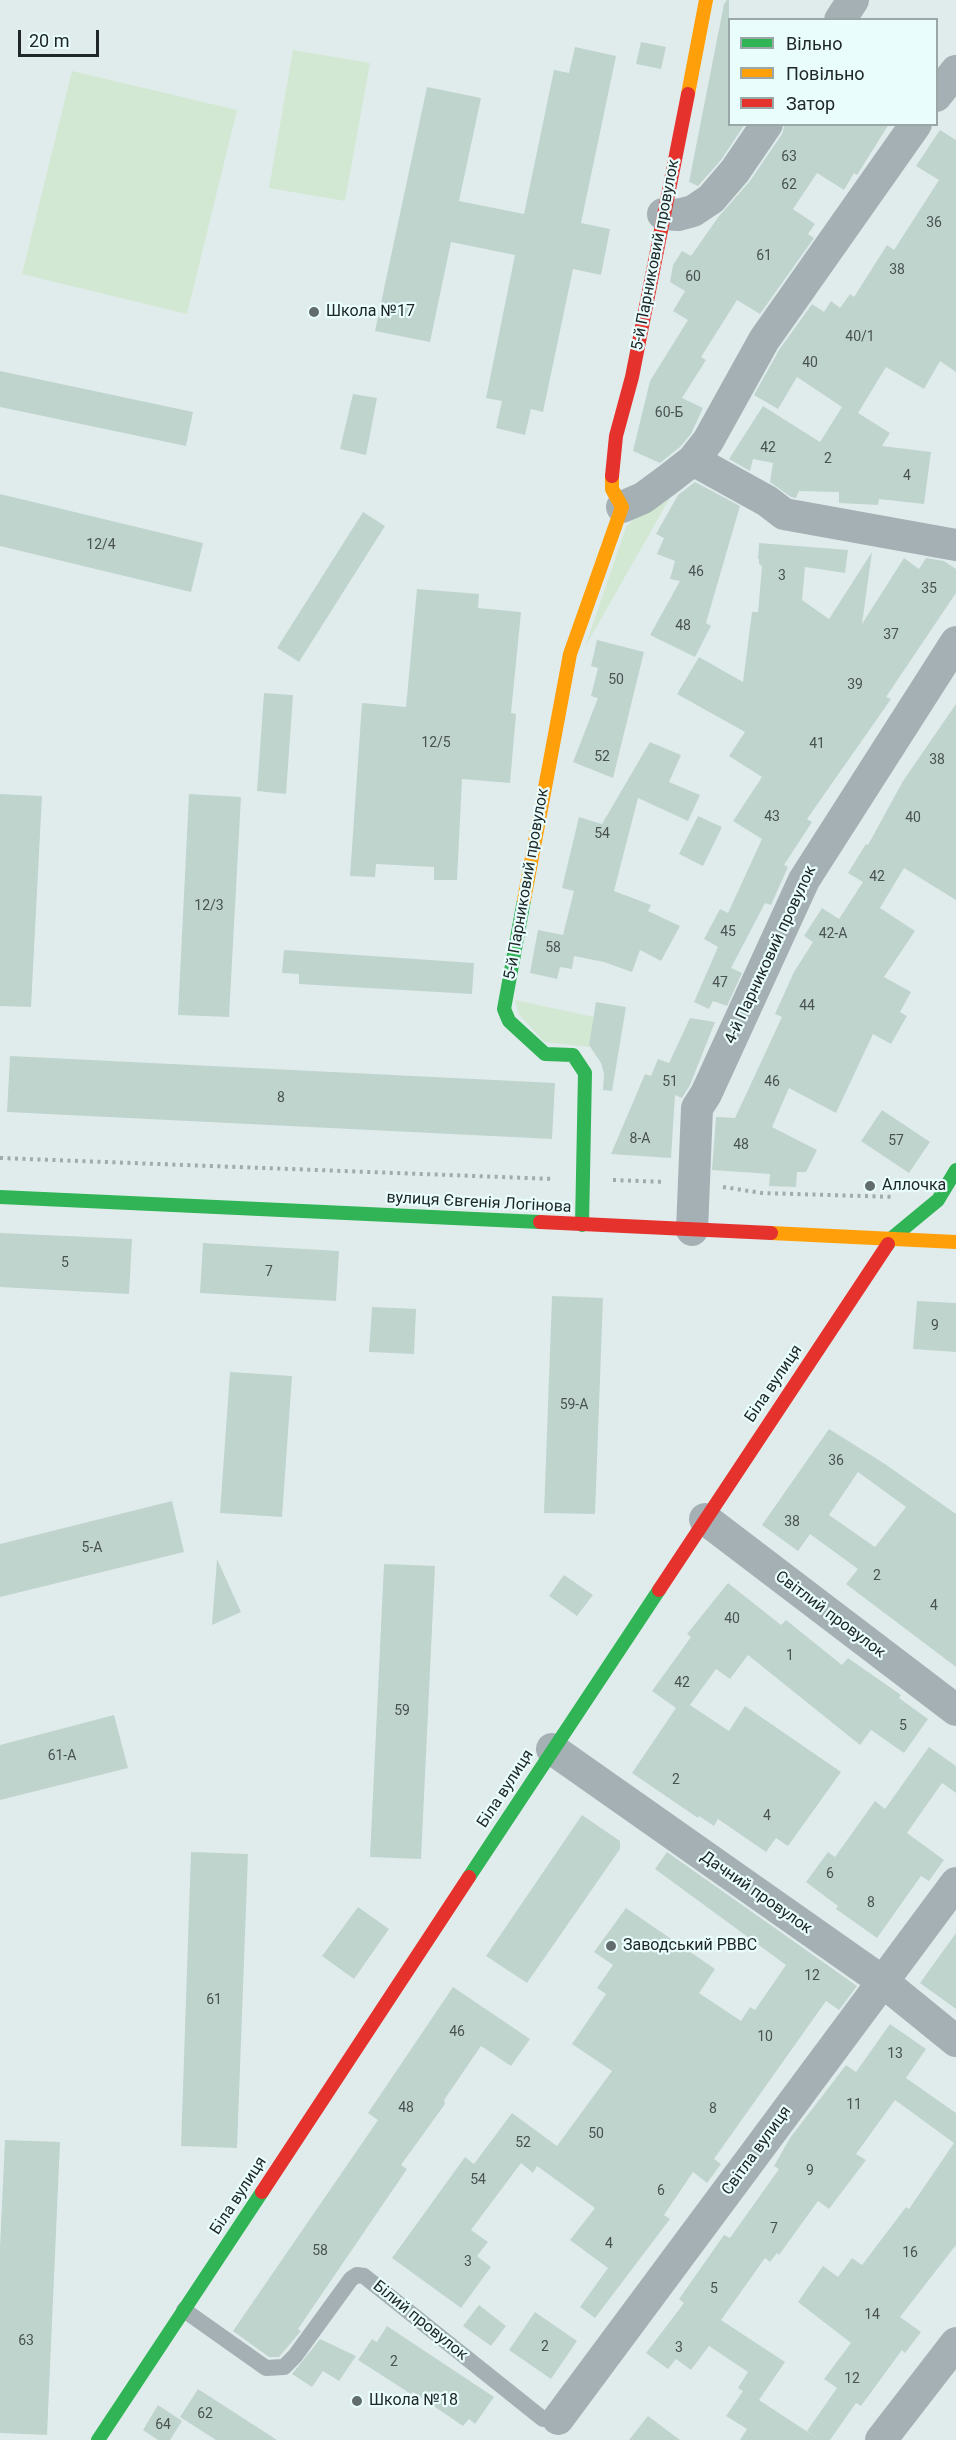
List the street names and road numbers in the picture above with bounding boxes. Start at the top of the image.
street label: 5-й Парниковий провулок [628,158,684,352]
street label: 5-й Парниковий провулок [501,787,553,981]
street label: 4-й Парниковий провулок [721,863,821,1047]
street label: вулиця Євгенія Логінова [386,1189,572,1217]
street label: Біла вулиця [741,1342,807,1426]
street label: Світлий провулок [771,1567,889,1663]
street label: Біла вулиця [474,1746,538,1832]
street label: Дачний провулок [697,1847,815,1939]
street label: Світла вулиця [718,2103,796,2199]
street label: Біла вулиця [207,2153,271,2239]
street label: Білий провулок [369,2277,471,2365]

